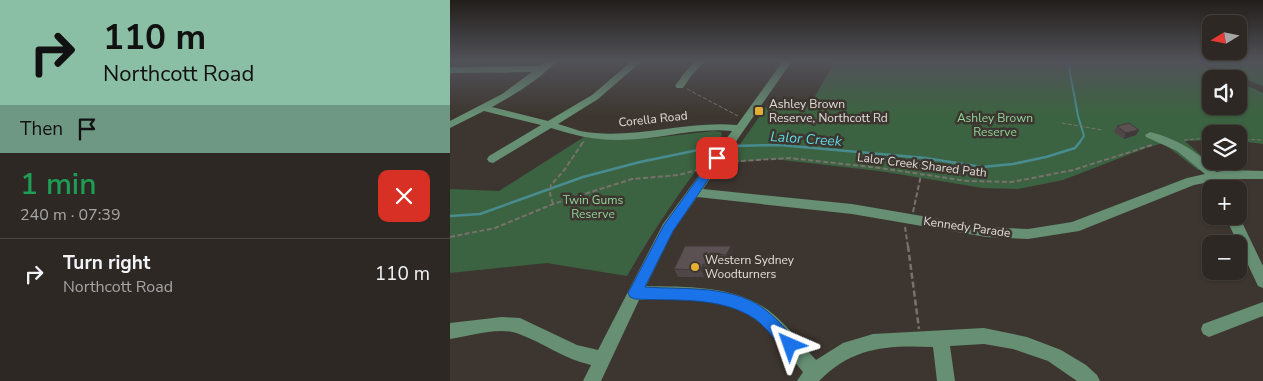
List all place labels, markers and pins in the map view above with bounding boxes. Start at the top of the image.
place label: Ashley Brown Reserve, Northcott Rd [769,96,888,126]
marker: Ashley Brown Reserve, Northcott Rd [753,105,765,117]
pin [696,137,738,179]
place label: Western Sydney Woodturners [705,252,795,282]
marker: Western Sydney Woodturners [689,261,701,273]

